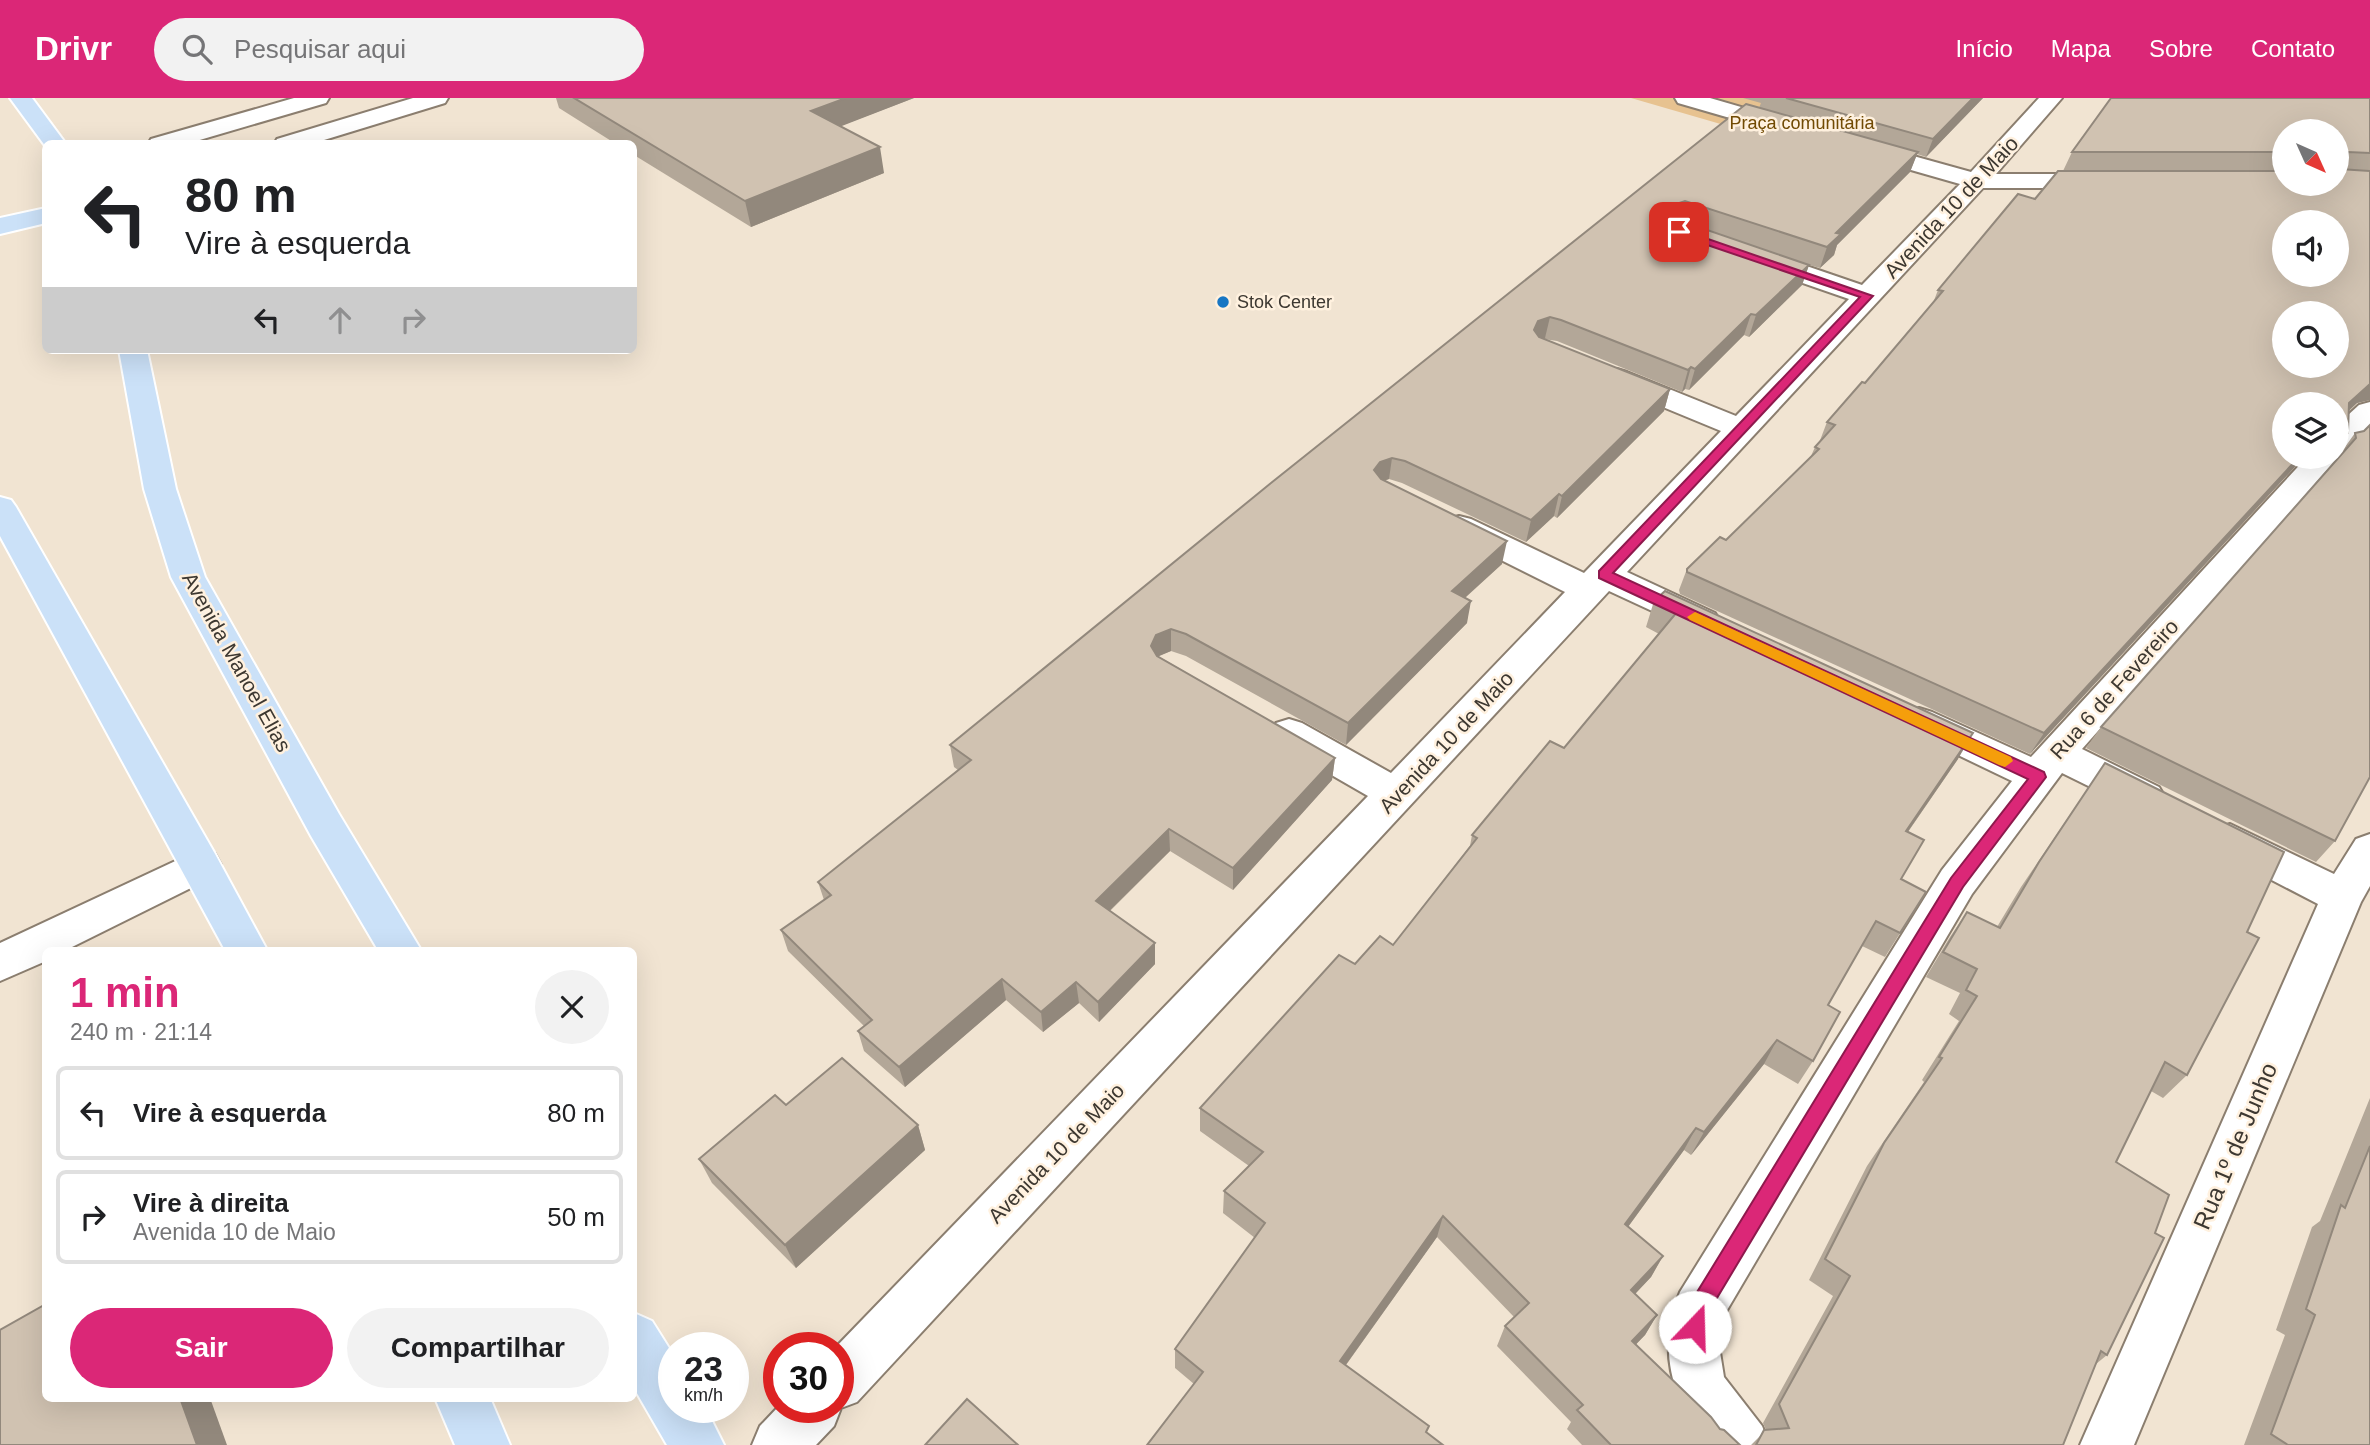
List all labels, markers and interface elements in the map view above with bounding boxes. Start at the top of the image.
search box [154,18,644,81]
text: Drivr [35,30,112,67]
icon: search [178,30,216,68]
text: Pesquisar aqui [234,34,406,64]
text: Início [1955,35,2013,62]
text: Mapa [2051,35,2111,62]
text: Sobre [2149,35,2213,62]
text: Contato [2251,35,2335,62]
park label: Praça comunitária [1729,113,1876,133]
north arrow [2272,119,2348,196]
map controls [2272,119,2349,469]
street label: Avenida 10 de Maio [1879,131,2023,283]
icon: left [70,168,161,259]
text: 80 m [185,168,297,222]
pin [1649,202,1709,262]
button: sound [2272,210,2349,287]
icon: arrive [1660,213,1698,251]
text: Vire à esquerda [185,225,410,261]
place label: Stok Center [1237,292,1332,312]
marker: Stok Center [1215,294,1231,310]
icon: left [248,301,286,339]
icon: ahead [321,301,359,339]
icon: right [394,301,432,339]
button: search [2272,301,2349,378]
button: layers [2272,392,2349,469]
street label: Avenida Manoel Elias [178,568,296,756]
street label: Rua 6 de Fevereiro [2045,615,2183,763]
street label: Avenida 10 de Maio [1374,666,1518,818]
text: 1 min [70,969,180,1016]
button: close [535,970,609,1044]
text: 240 m · 21:14 [70,1019,212,1045]
street label: Rua 1º de Junho [2188,1059,2282,1233]
street label: Avenida 10 de Maio [983,1078,1129,1228]
icon: left [74,1094,112,1132]
text: Vire à esquerda [133,1098,326,1128]
text: 80 m [547,1098,605,1128]
text: Vire à direita [133,1188,289,1218]
icon: right [74,1198,112,1236]
text: 50 m [547,1202,605,1232]
text: Avenida 10 de Maio [133,1219,336,1245]
position arrow [1658,1290,1732,1364]
button: Sair [70,1308,333,1388]
button: Compartilhar [347,1308,609,1388]
speed limit sign: 30 [763,1332,854,1423]
text: 23 [684,1349,723,1388]
text: km/h [684,1385,723,1405]

